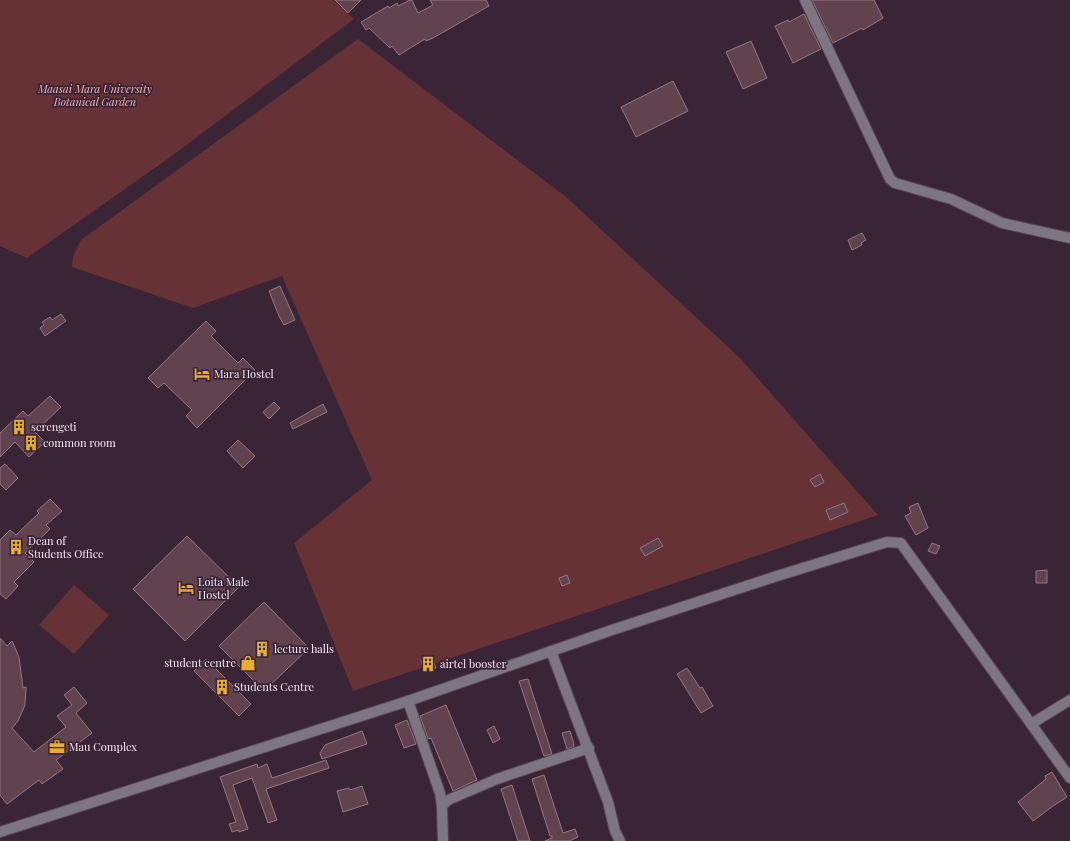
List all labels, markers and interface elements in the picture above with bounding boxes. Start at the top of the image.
park label: Maasai Mara University Botanical Garden [37,81,153,109]
hotel icon: Mara Hostel [193,365,211,383]
place label: Mara Hostel [214,366,274,381]
building icon: serengeti [10,418,28,436]
place label: serengeti [31,419,77,434]
building icon: common room [22,434,40,452]
place label: common room [43,435,116,450]
place label: Dean of Students Office [28,533,104,561]
building icon: Dean of Students Office [7,538,25,556]
place label: Loita Male Hostel [198,574,250,602]
hotel icon: Loita Male Hostel [177,579,195,597]
building icon: lecture halls [253,640,271,658]
place label: lecture halls [274,641,334,656]
shop icon: student centre [239,654,257,672]
place label: student centre [164,655,236,670]
building icon: airtel booster [419,655,437,673]
place label: airtel booster [440,656,507,671]
building icon: Students Centre [213,678,231,696]
place label: Students Centre [234,679,315,694]
office icon: Mau Complex [48,738,66,756]
place label: Mau Complex [69,739,137,754]

